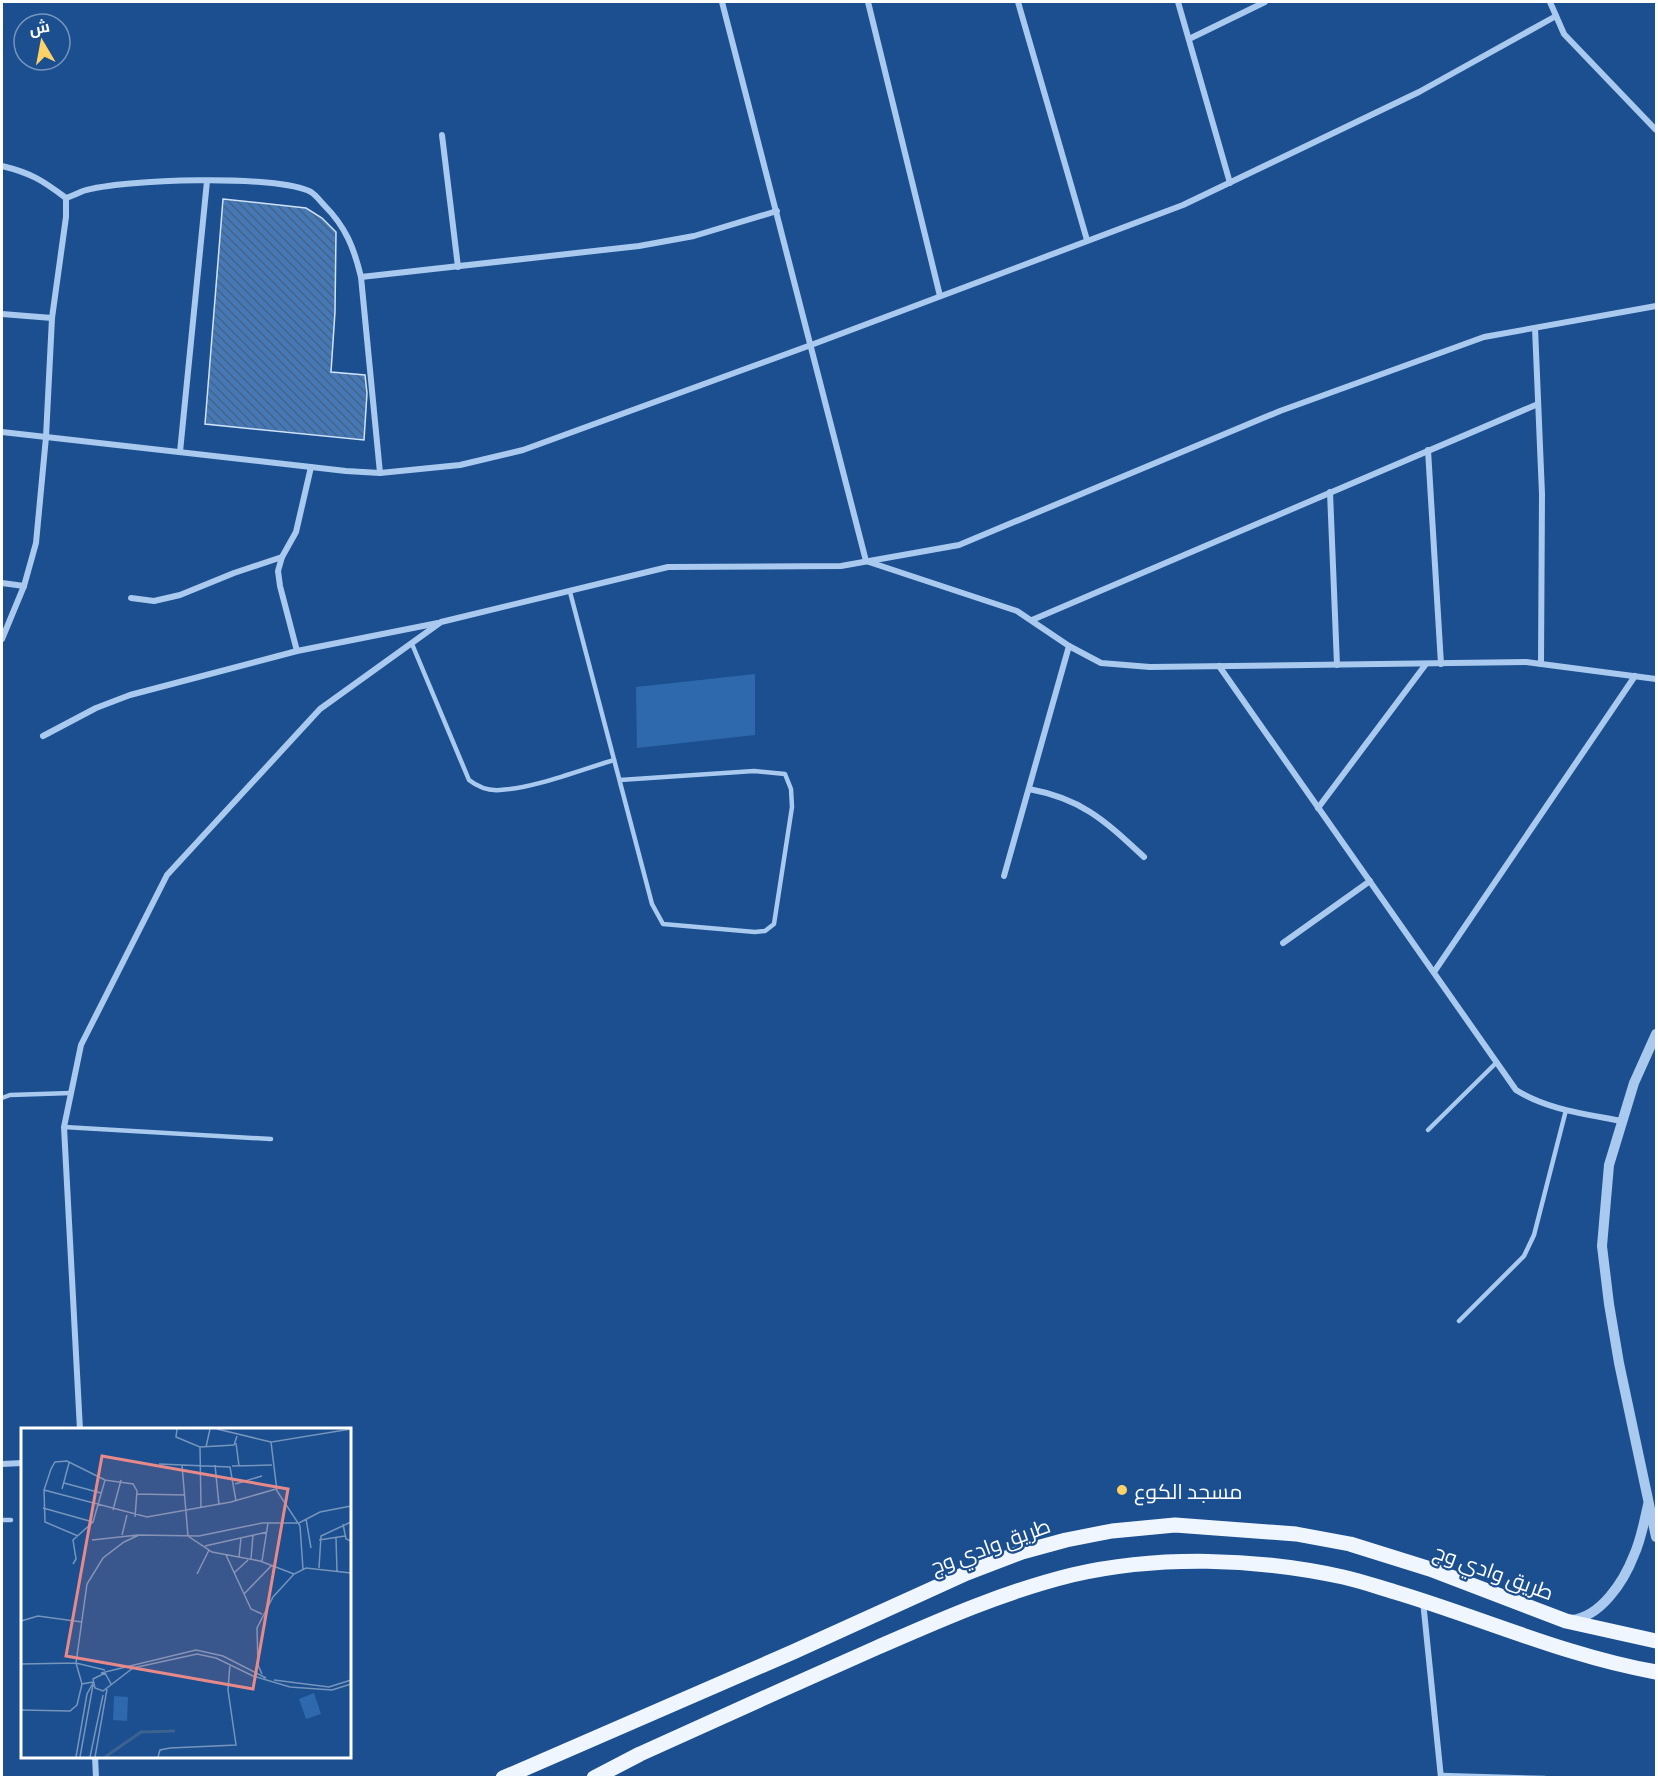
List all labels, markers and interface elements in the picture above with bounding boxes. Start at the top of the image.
north arrow [12,12,72,72]
text: ش [28,16,51,39]
inset map [21,1428,351,1758]
place label: مسجد الكوع [1134,1478,1242,1506]
marker: مسجد الكوع [1115,1483,1129,1497]
street label: طريق وادي وج [927,1512,1055,1583]
street label: طريق وادي وج [1429,1538,1557,1609]

